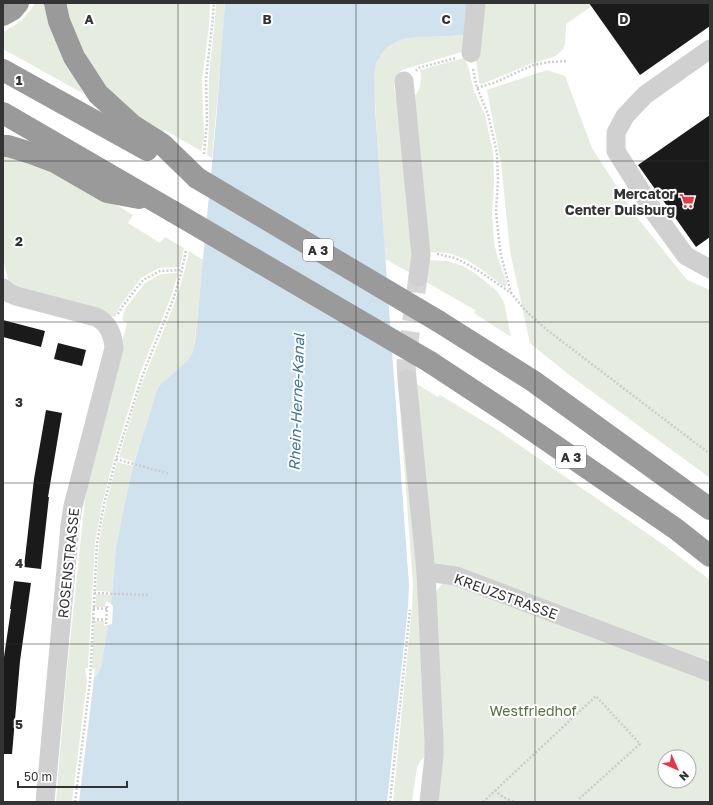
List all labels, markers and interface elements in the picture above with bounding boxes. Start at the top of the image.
text: A [84,11,94,27]
text: B [262,11,272,27]
text: C [441,11,451,27]
text: D [619,11,629,27]
text: 1 [16,72,23,88]
place label: Mercator Center Duisburg [565,185,676,218]
supermarket icon: Mercator Center Duisburg [678,192,696,210]
text: 2 [15,233,23,249]
road number: A 3 [303,239,333,261]
water label: Rhein-Herne-Kanal [285,332,307,471]
text: 3 [15,394,23,410]
road number: A 3 [556,446,586,468]
street label: ROSENSTRASSE [54,507,82,619]
text: 4 [15,555,23,571]
street label: KREUZSTRASSE [452,569,560,623]
park label: Westfriedhof [489,702,577,719]
text: 5 [15,716,23,732]
north arrow [657,749,697,789]
scale bar [18,763,127,789]
text: 50 m [24,769,52,784]
text: N [677,769,692,784]

